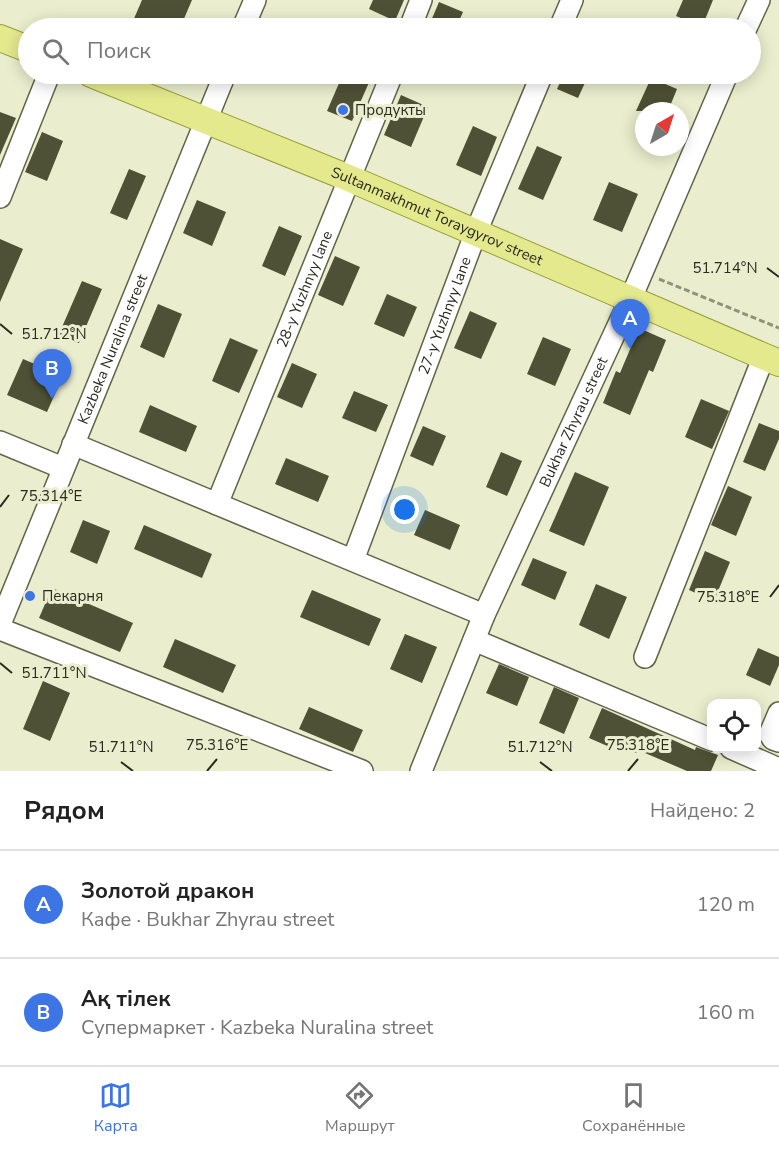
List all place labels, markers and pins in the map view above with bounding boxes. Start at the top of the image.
place label: Продукты [355,100,426,120]
marker: Продукты [336,103,350,117]
pin: A [610,300,650,349]
pin: B [32,350,72,399]
place label: Пекарня [42,586,103,606]
marker: Пекарня [23,589,37,603]

